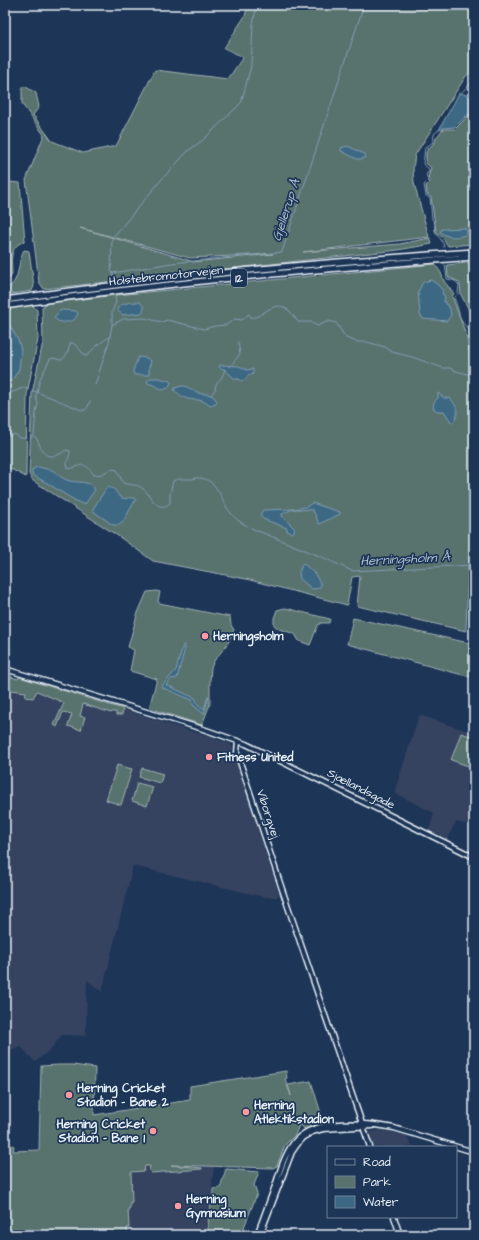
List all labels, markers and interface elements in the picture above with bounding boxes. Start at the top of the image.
water label: Gjellerup Å [268,175,305,243]
street label: Holstebromotorvejen [108,262,224,290]
road number: 12 [231,269,247,287]
water label: Herningsholm Å [360,548,452,571]
place label: Herningsholm [213,628,284,647]
marker: Herningsholm [200,631,210,641]
place label: Fitness United [217,749,294,766]
marker: Fitness United [204,752,214,762]
street label: Sjællandsgade [324,765,398,814]
street label: Viborgvej [251,787,284,842]
place label: Herning Cricket Stadion - Bane 2 [76,1080,169,1111]
marker: Herning Cricket Stadion - Bane 2 [64,1090,74,1100]
place label: Herning Atlektikstadion [254,1097,334,1128]
marker: Herning Atlektikstadion [241,1107,251,1117]
place label: Herning Cricket Stadion - Bane 1 [57,1116,145,1147]
marker: Herning Cricket Stadion - Bane 1 [148,1126,158,1136]
legend [327,1146,457,1218]
text: Road [363,1154,391,1171]
text: Park [363,1174,391,1191]
place label: Herning Gymnasium [186,1191,246,1223]
text: Water [363,1194,399,1211]
marker: Herning Gymnasium [173,1201,183,1211]

